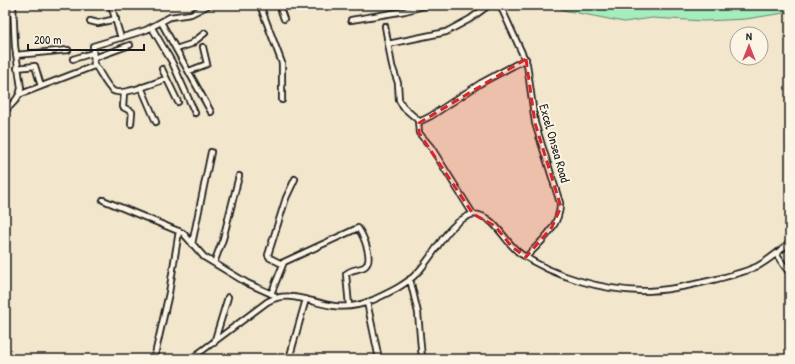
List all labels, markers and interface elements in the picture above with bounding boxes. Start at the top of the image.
scale bar [28,26,144,52]
north arrow [729,26,769,66]
text: N [746,29,752,43]
text: 200 m [34,31,61,48]
street label: Excel Onsea Road [535,102,575,184]

